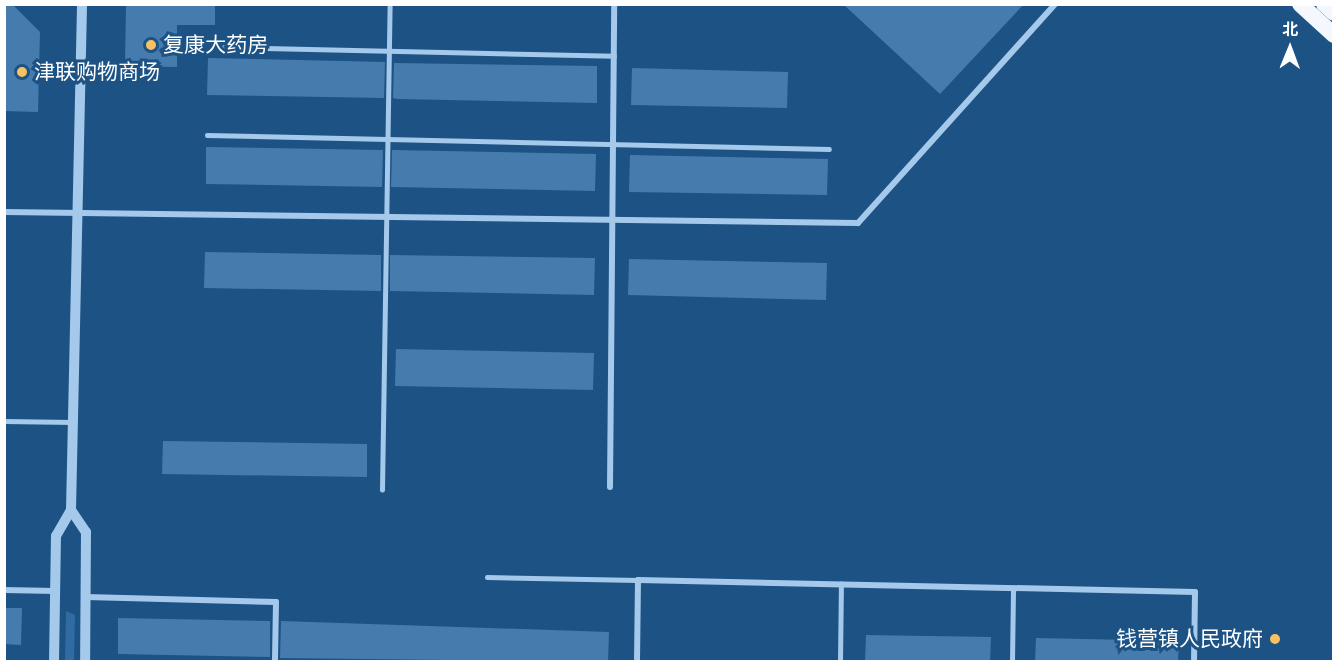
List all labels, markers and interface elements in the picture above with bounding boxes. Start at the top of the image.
north arrow [1260,18,1320,78]
text: 北 [1282,21,1298,38]
place label: 复康大药房 [163,32,268,58]
marker: 复康大药房 [144,38,158,52]
place label: 津联购物商场 [34,59,160,85]
marker: 津联购物商场 [15,65,29,79]
place label: 钱营镇人民政府 [1116,626,1263,652]
marker: 钱营镇人民政府 [1268,632,1282,646]

